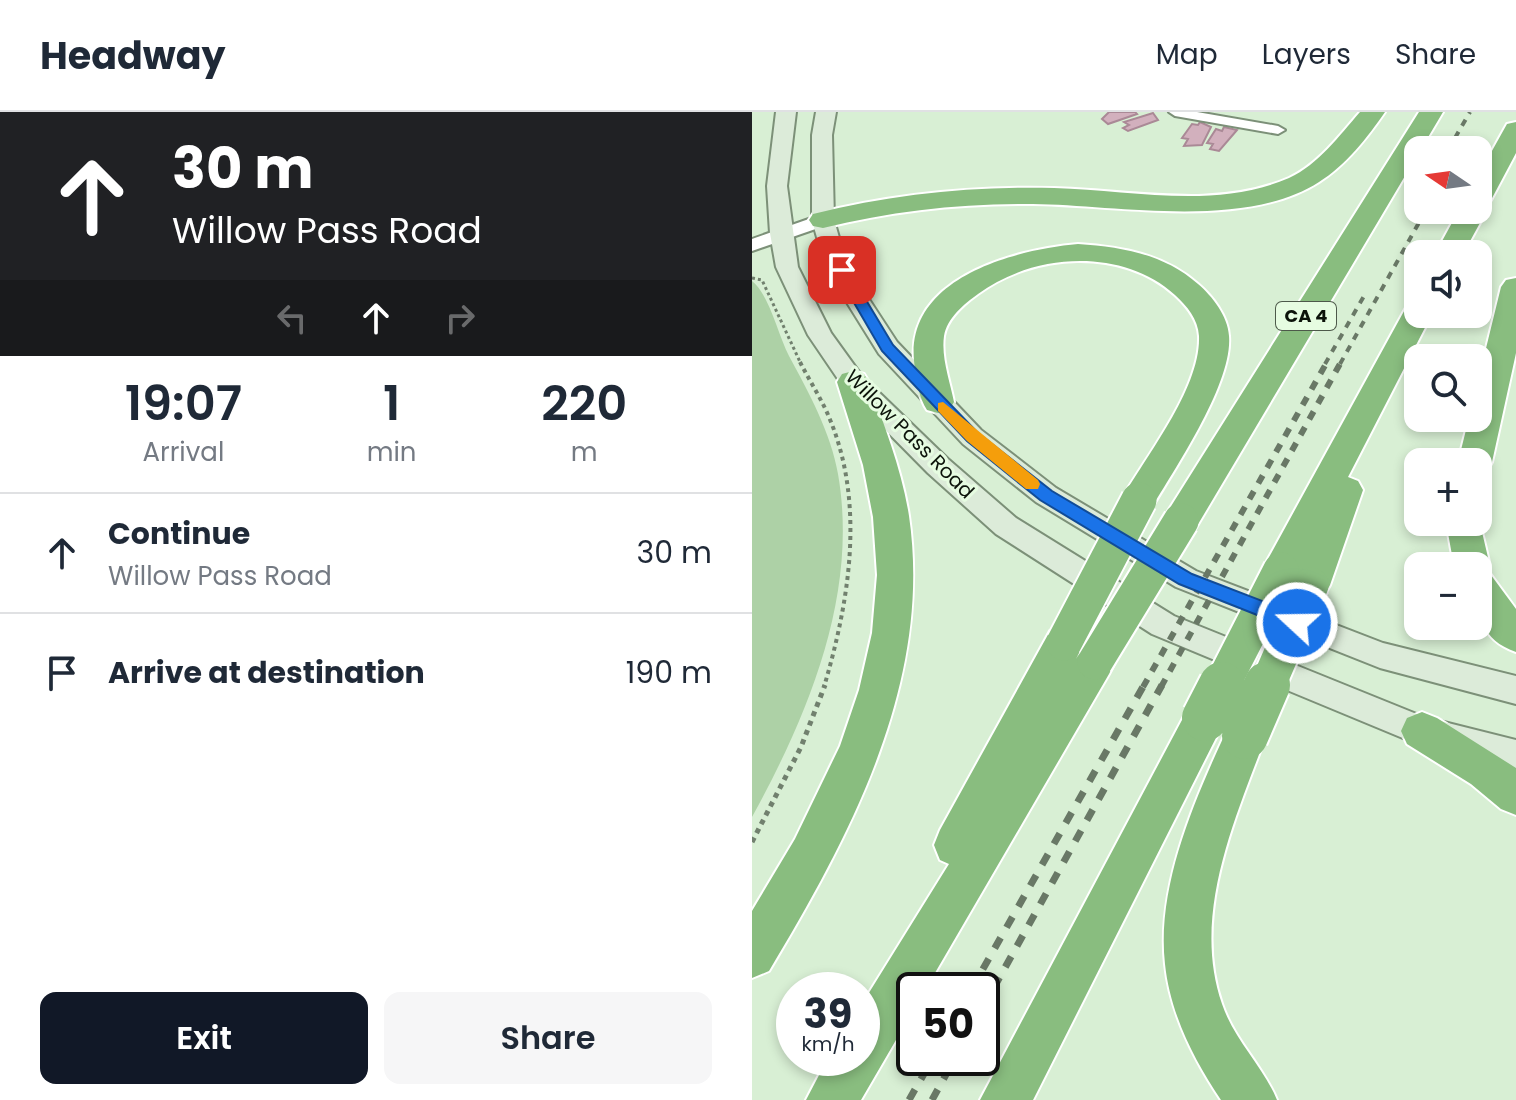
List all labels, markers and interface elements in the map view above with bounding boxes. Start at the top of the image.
text: Headway [40,29,226,82]
text: Map [1156,35,1218,74]
text: Layers [1262,35,1351,74]
text: Share [1395,35,1476,74]
text: 30 m [172,129,314,208]
north arrow [1404,136,1492,224]
map controls [1404,136,1492,640]
icon: ahead [40,144,144,248]
text: Willow Pass Road [172,205,482,256]
pin [808,236,876,304]
button: sound [1404,240,1492,328]
icon: arrive [820,248,864,292]
icon: left [270,296,314,340]
icon: ahead [354,296,398,340]
icon: right [438,296,482,340]
road number: CA 4 [1276,302,1336,330]
button: search [1404,344,1492,432]
street label: Willow Pass Road [839,363,981,505]
text: 19:07 [125,370,242,437]
text: 1 [383,370,400,437]
text: 220 [541,370,627,437]
text: Arrival [142,434,224,470]
text: min [367,434,417,470]
text: m [571,434,598,470]
button: + [1404,448,1492,536]
text: Continue [108,512,250,555]
icon: ahead [40,531,84,575]
text: 30 m [637,531,712,574]
button: − [1404,552,1492,640]
text: Willow Pass Road [108,558,332,594]
position arrow [1255,581,1339,665]
icon: arrive [40,651,84,695]
text: Arrive at destination [108,651,425,694]
text: 190 m [626,651,712,694]
speed limit sign: 50 [896,972,1000,1076]
text: 39 [804,986,852,1042]
button: Exit [40,992,368,1084]
button: Share [384,992,712,1084]
text: km/h [801,1030,855,1058]

